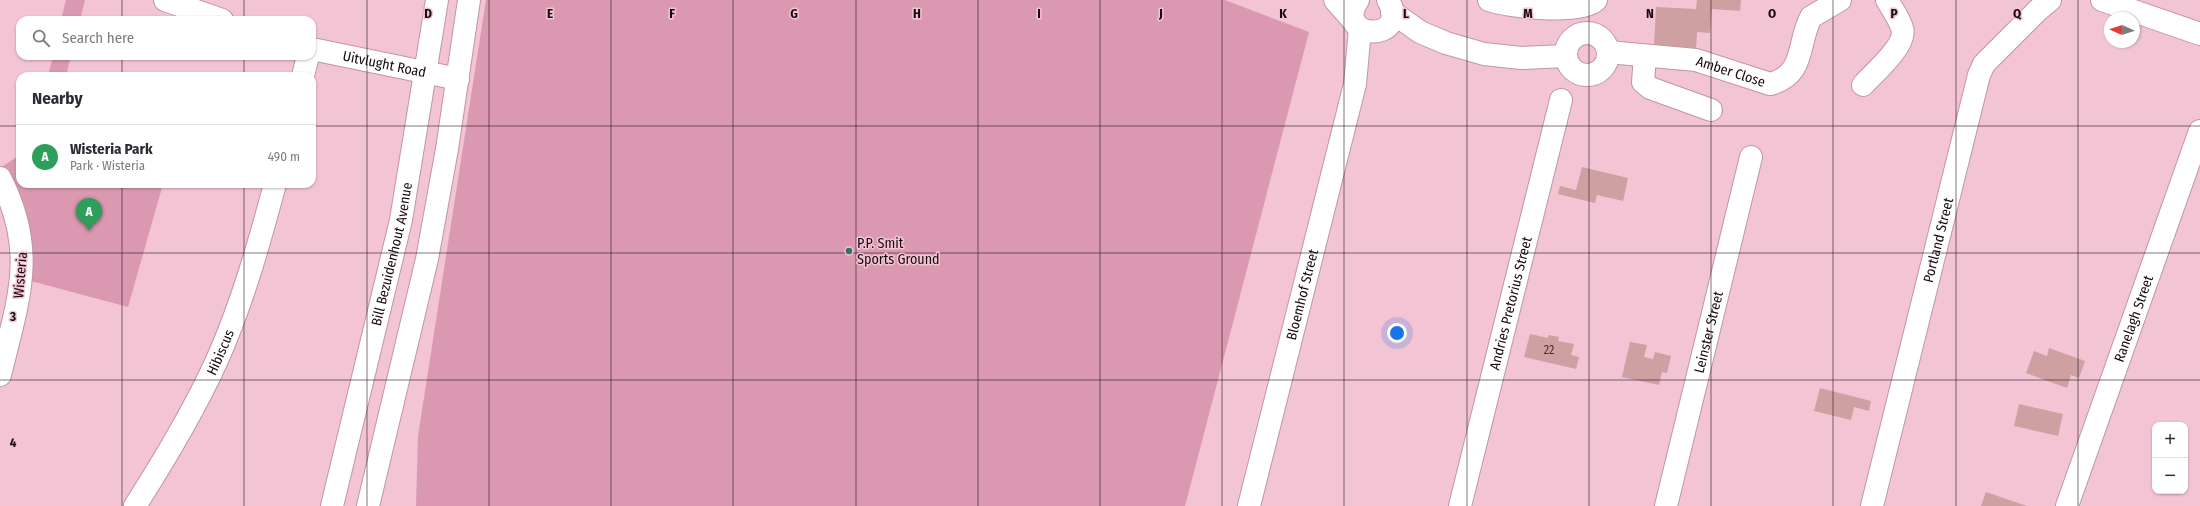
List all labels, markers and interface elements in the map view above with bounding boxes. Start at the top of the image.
text: D [424,6,432,21]
text: E [547,6,553,21]
text: F [669,6,675,21]
text: G [790,6,798,21]
text: H [913,6,921,21]
text: I [1037,6,1041,21]
text: J [1158,6,1163,21]
text: K [1279,6,1287,21]
text: L [1403,6,1409,21]
text: M [1523,6,1533,21]
text: N [1646,6,1654,21]
text: O [1768,6,1776,21]
text: P [1890,6,1898,21]
text: Q [2013,6,2022,21]
north arrow [2104,12,2140,48]
search box [16,16,316,60]
icon: search [30,27,52,49]
text: Search here [62,29,134,47]
street label: Uitvlught Road [341,48,427,81]
street label: Amber Close [1694,53,1767,91]
text: Nearby [32,88,83,109]
text: Wisteria Park [70,140,153,158]
text: A [41,149,49,164]
text: 490 m [268,149,300,164]
text: Park · Wisteria [70,158,145,173]
street label: Bill Bezuidenhout Avenue [368,181,416,328]
street label: Portland Street [1920,196,1957,284]
pin: A [76,198,102,231]
place label: P.P. Smit Sports Ground [857,235,940,268]
street label: Andries Pretorius Street [1486,235,1536,372]
marker: P.P. Smit Sports Ground [844,246,854,256]
street label: Bloemhof Street [1283,247,1322,342]
street label: Wisteria [10,251,31,299]
street label: Ranelagh Street [2111,273,2157,364]
street label: Leinster Street [1691,289,1727,375]
text: 3 [9,309,16,324]
your location [1387,323,1407,343]
street label: Hibiscus [203,327,238,378]
house number: 22 [1544,343,1554,357]
map controls [2152,422,2188,494]
button: + [2152,422,2188,458]
text: 4 [10,435,17,450]
button: − [2152,458,2188,494]

